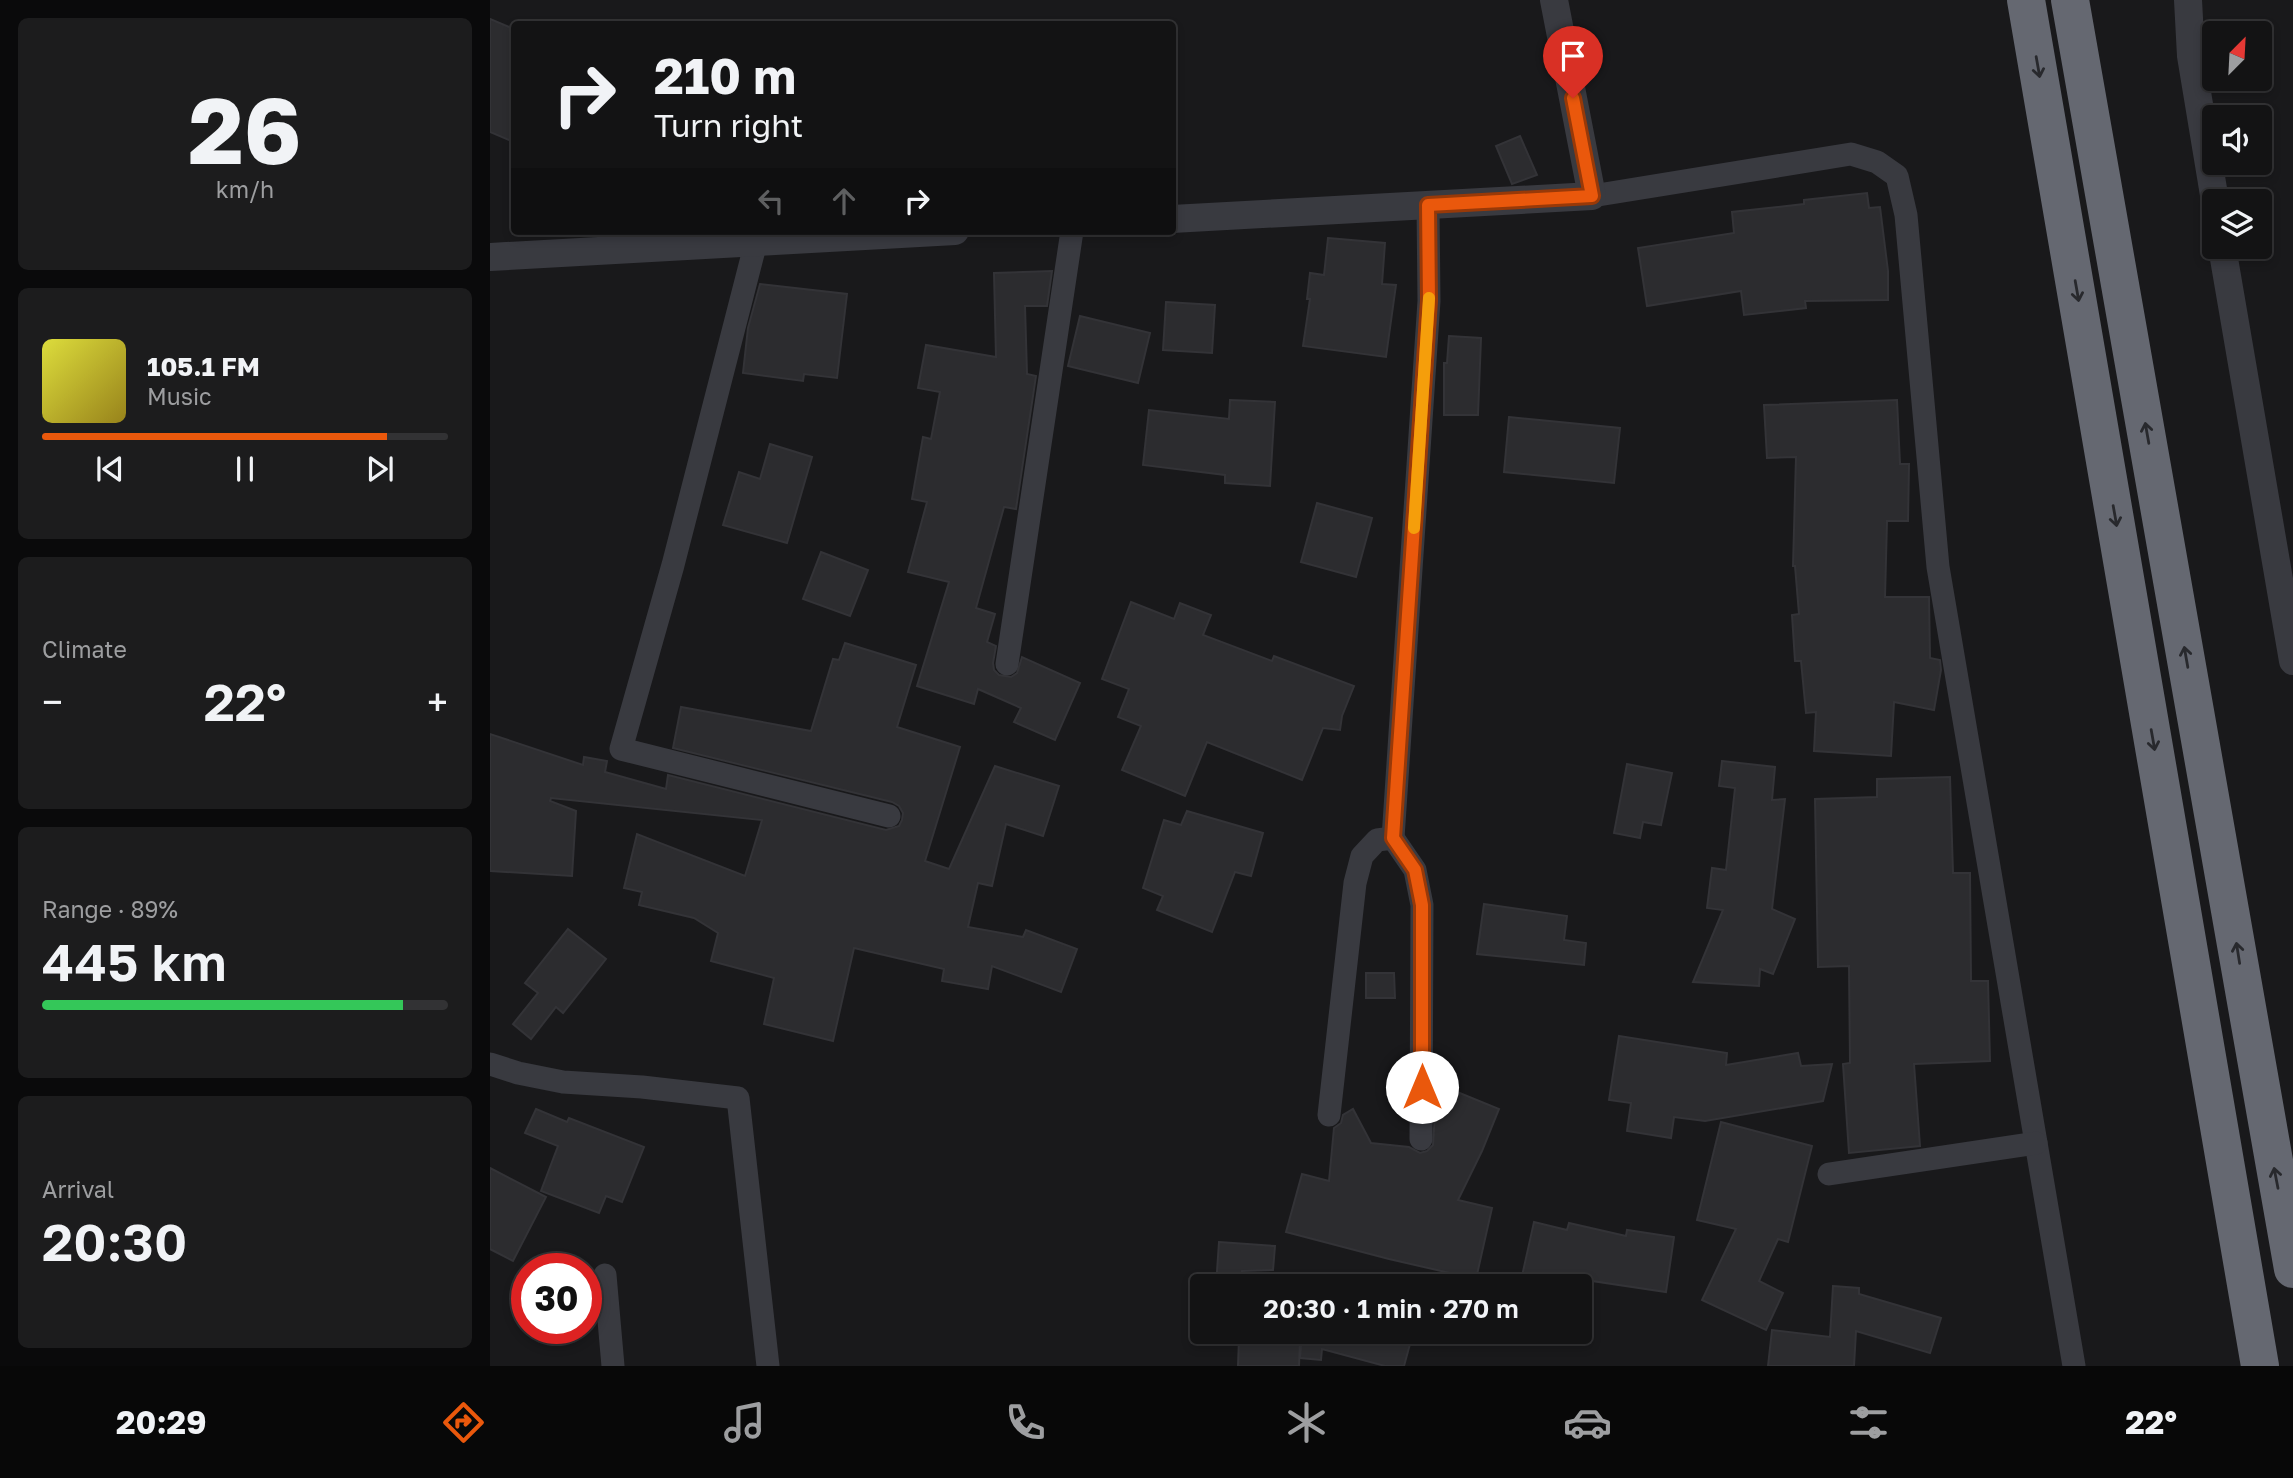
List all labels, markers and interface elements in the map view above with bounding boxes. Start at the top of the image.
north arrow [2202,21,2272,91]
map controls [2202,21,2272,259]
pin [1543,26,1603,98]
icon: arrive [1554,37,1592,75]
text: 210 m [654,46,796,105]
icon: right [539,49,630,140]
one-way arrow [2032,55,2045,78]
text: 26 [188,75,302,184]
button: sound [2202,105,2272,175]
text: Turn right [654,106,803,144]
text: km/h [216,175,274,203]
icon: left [752,182,790,220]
icon: ahead [825,182,863,220]
icon: right [898,182,936,220]
button: layers [2202,189,2272,259]
one-way arrow [2070,280,2084,302]
text: 105.1 FM [147,351,260,382]
text: Music [147,382,212,410]
one-way arrow [2140,422,2153,445]
icon: previous [91,450,129,488]
icon: pause [226,450,264,488]
icon: next [361,450,399,488]
one-way arrow [2109,504,2122,527]
text: Climate [42,635,127,663]
one-way arrow [2179,646,2193,669]
text: 22° [204,670,286,732]
text: − [42,679,63,724]
text: + [427,679,448,724]
one-way arrow [2147,728,2160,751]
text: Range · 89% [42,895,178,923]
text: 445 km [42,930,227,992]
one-way arrow [2231,942,2244,965]
position arrow [1385,1050,1459,1124]
one-way arrow [2268,1167,2282,1190]
text: Arrival [42,1175,114,1203]
text: 20:30 [42,1210,187,1272]
speed limit sign: 30 [511,1253,602,1344]
text: 20:30 · 1 min · 270 m [1263,1293,1519,1324]
icon: directions [439,1398,488,1447]
icon: music [720,1398,769,1447]
icon: phone [1001,1398,1050,1447]
icon: climate [1282,1398,1331,1447]
icon: car [1563,1398,1612,1447]
icon: filters [1844,1398,1893,1447]
text: 20:29 [116,1403,206,1441]
text: 22° [2125,1403,2177,1441]

